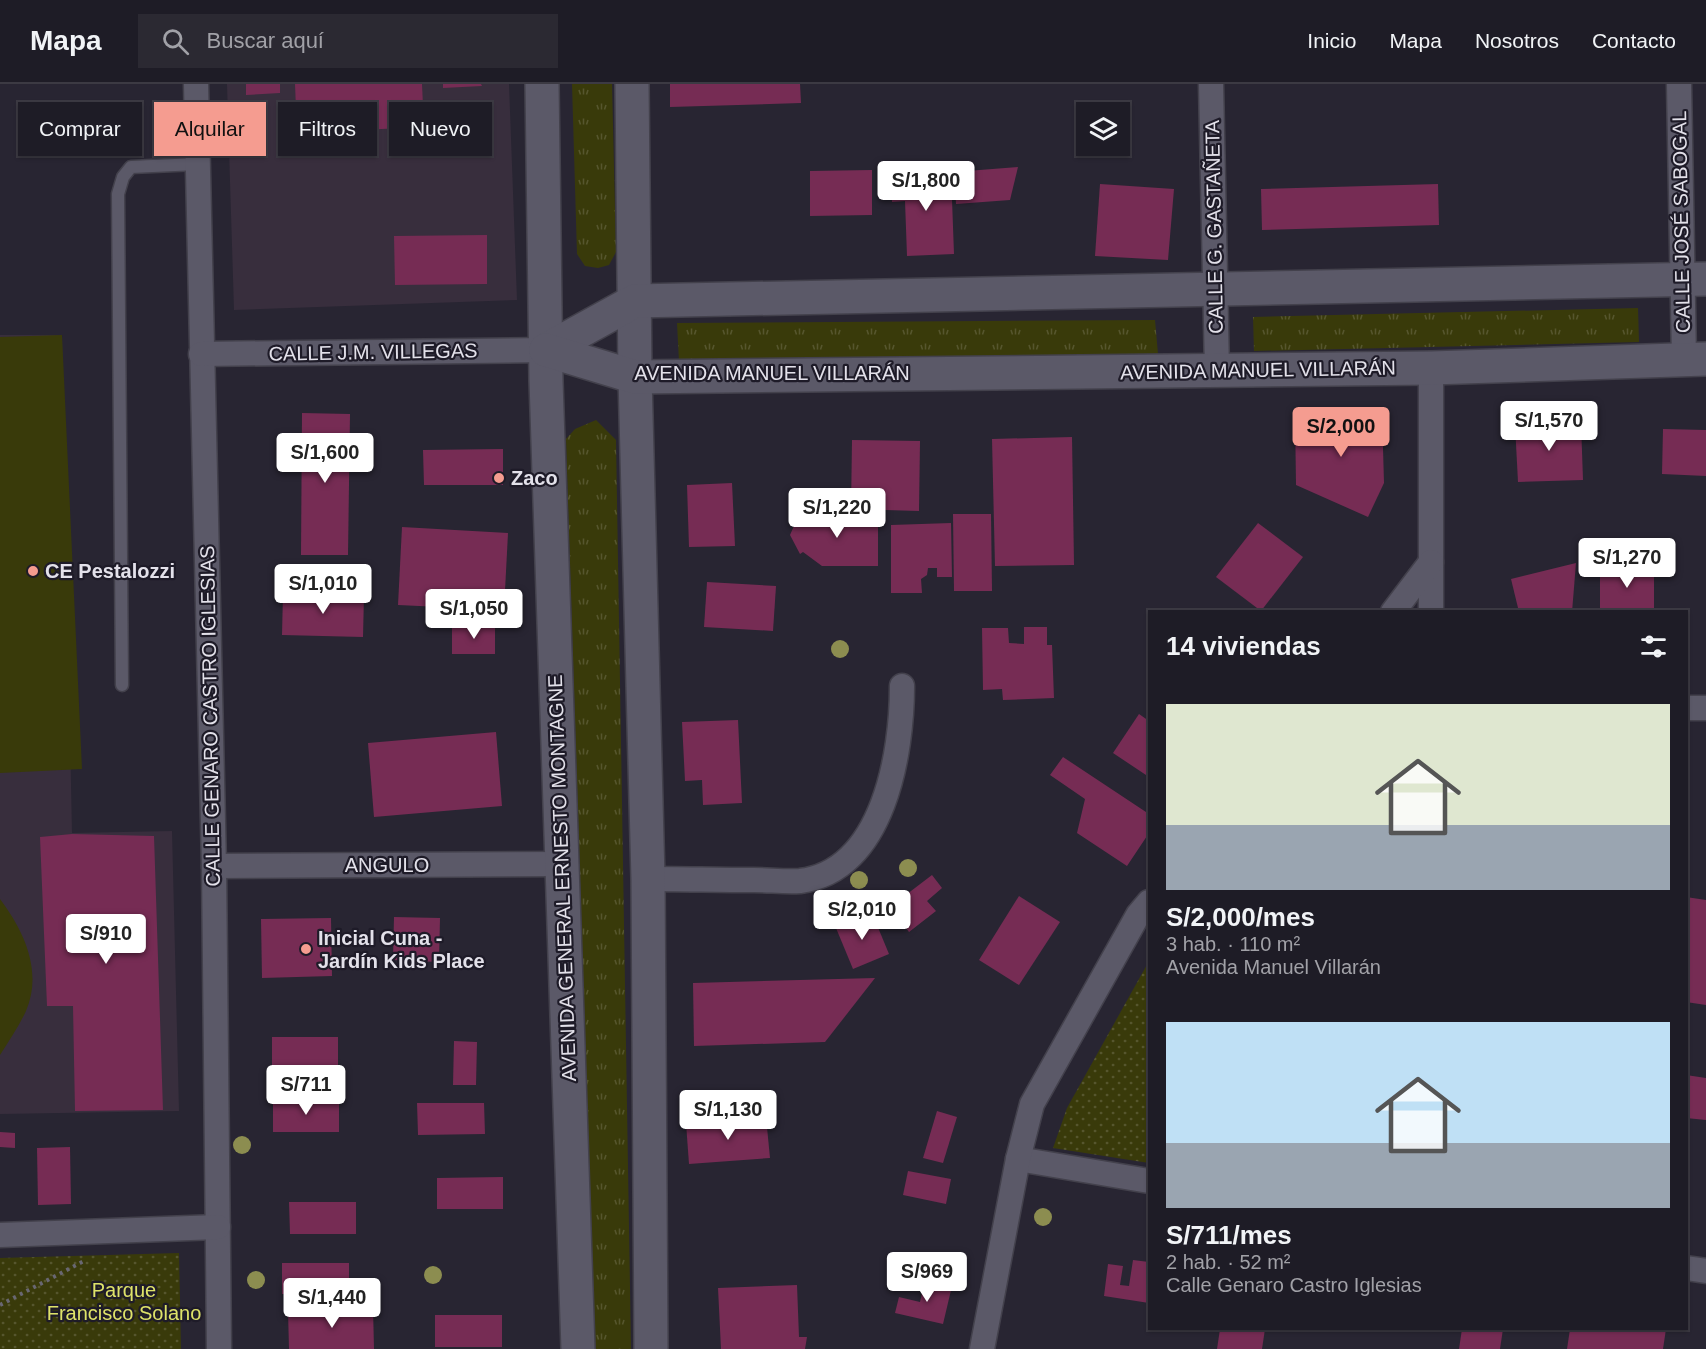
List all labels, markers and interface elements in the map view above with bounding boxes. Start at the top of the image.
search box [138,14,558,68]
text: Mapa [30,25,102,56]
icon: search [159,25,192,58]
text: Buscar aquí [207,28,324,53]
text: Inicio [1307,29,1356,52]
text: Mapa [1389,29,1442,52]
text: Nosotros [1475,29,1559,52]
text: Contacto [1592,29,1676,52]
chip: Comprar [18,102,142,156]
chip: Alquilar [154,102,266,156]
chip: Filtros [278,102,377,156]
chip: Nuevo [389,102,492,156]
map controls [1076,102,1130,156]
button: layers [1076,102,1130,156]
street label: CALLE JOSÉ SABOGAL [1668,111,1694,333]
street label: CALLE G. GASTAÑETA [1200,119,1227,334]
pin: S/1,800 [871,161,981,212]
text: S/1,800 [892,169,960,191]
street label: CALLE J.M. VILLEGAS [268,339,478,365]
street label: AVENIDA MANUEL VILLARÁN [1120,357,1396,383]
street label: AVENIDA MANUEL VILLARÁN [634,362,910,384]
pin: S/1,570 [1494,401,1604,452]
pin: S/2,000 [1286,407,1396,458]
text: S/1,570 [1515,409,1583,431]
text: S/2,000 [1307,415,1375,437]
pin: S/1,600 [270,433,380,484]
text: S/1,600 [291,441,359,463]
place label: Zaco [511,467,558,489]
marker: Zaco [492,471,506,485]
pin: S/1,220 [782,488,892,539]
text: S/1,220 [803,496,871,518]
pin: S/1,270 [1572,538,1682,589]
street label: CALLE GENARO CASTRO IGLESIAS [196,545,224,887]
text: S/1,270 [1593,546,1661,568]
place label: CE Pestalozzi [45,560,175,582]
marker: CE Pestalozzi [26,564,40,578]
pin: S/1,010 [268,564,378,615]
text: S/1,010 [289,572,357,594]
pin: S/1,050 [419,589,529,640]
text: S/1,050 [440,597,508,619]
icon: filters [1637,630,1670,663]
text: 14 viviendas [1166,631,1321,661]
street label: AVENIDA GENERAL ERNESTO MONTAGNE [544,674,580,1082]
icon: home [1364,743,1472,851]
street label: ANGULO [345,854,429,876]
pin: S/2,010 [807,890,917,941]
text: S/2,010 [828,898,896,920]
text: S/2,000/mes [1166,902,1315,932]
pin: S/910 [64,914,148,965]
text: S/910 [80,922,132,944]
place label: Inicial Cuna - Jardín Kids Place [318,927,485,972]
text: 3 hab. · 110 m² [1166,933,1300,955]
marker: Inicial Cuna - Jardín Kids Place [299,942,313,956]
text: Avenida Manuel Villarán [1166,956,1381,978]
icon: home [1364,1061,1472,1169]
pin: S/711 [264,1065,348,1116]
text: S/711 [280,1073,332,1095]
pin: S/1,130 [673,1090,783,1141]
text: S/1,130 [694,1098,762,1120]
text: S/711/mes [1166,1220,1292,1250]
text: 2 hab. · 52 m² [1166,1251,1291,1273]
pin: S/969 [885,1252,969,1303]
text: S/969 [901,1260,953,1282]
text: Calle Genaro Castro Iglesias [1166,1274,1422,1296]
pin: S/1,440 [277,1278,387,1329]
park label: Parque Francisco Solano [47,1279,201,1324]
text: S/1,440 [298,1286,366,1308]

